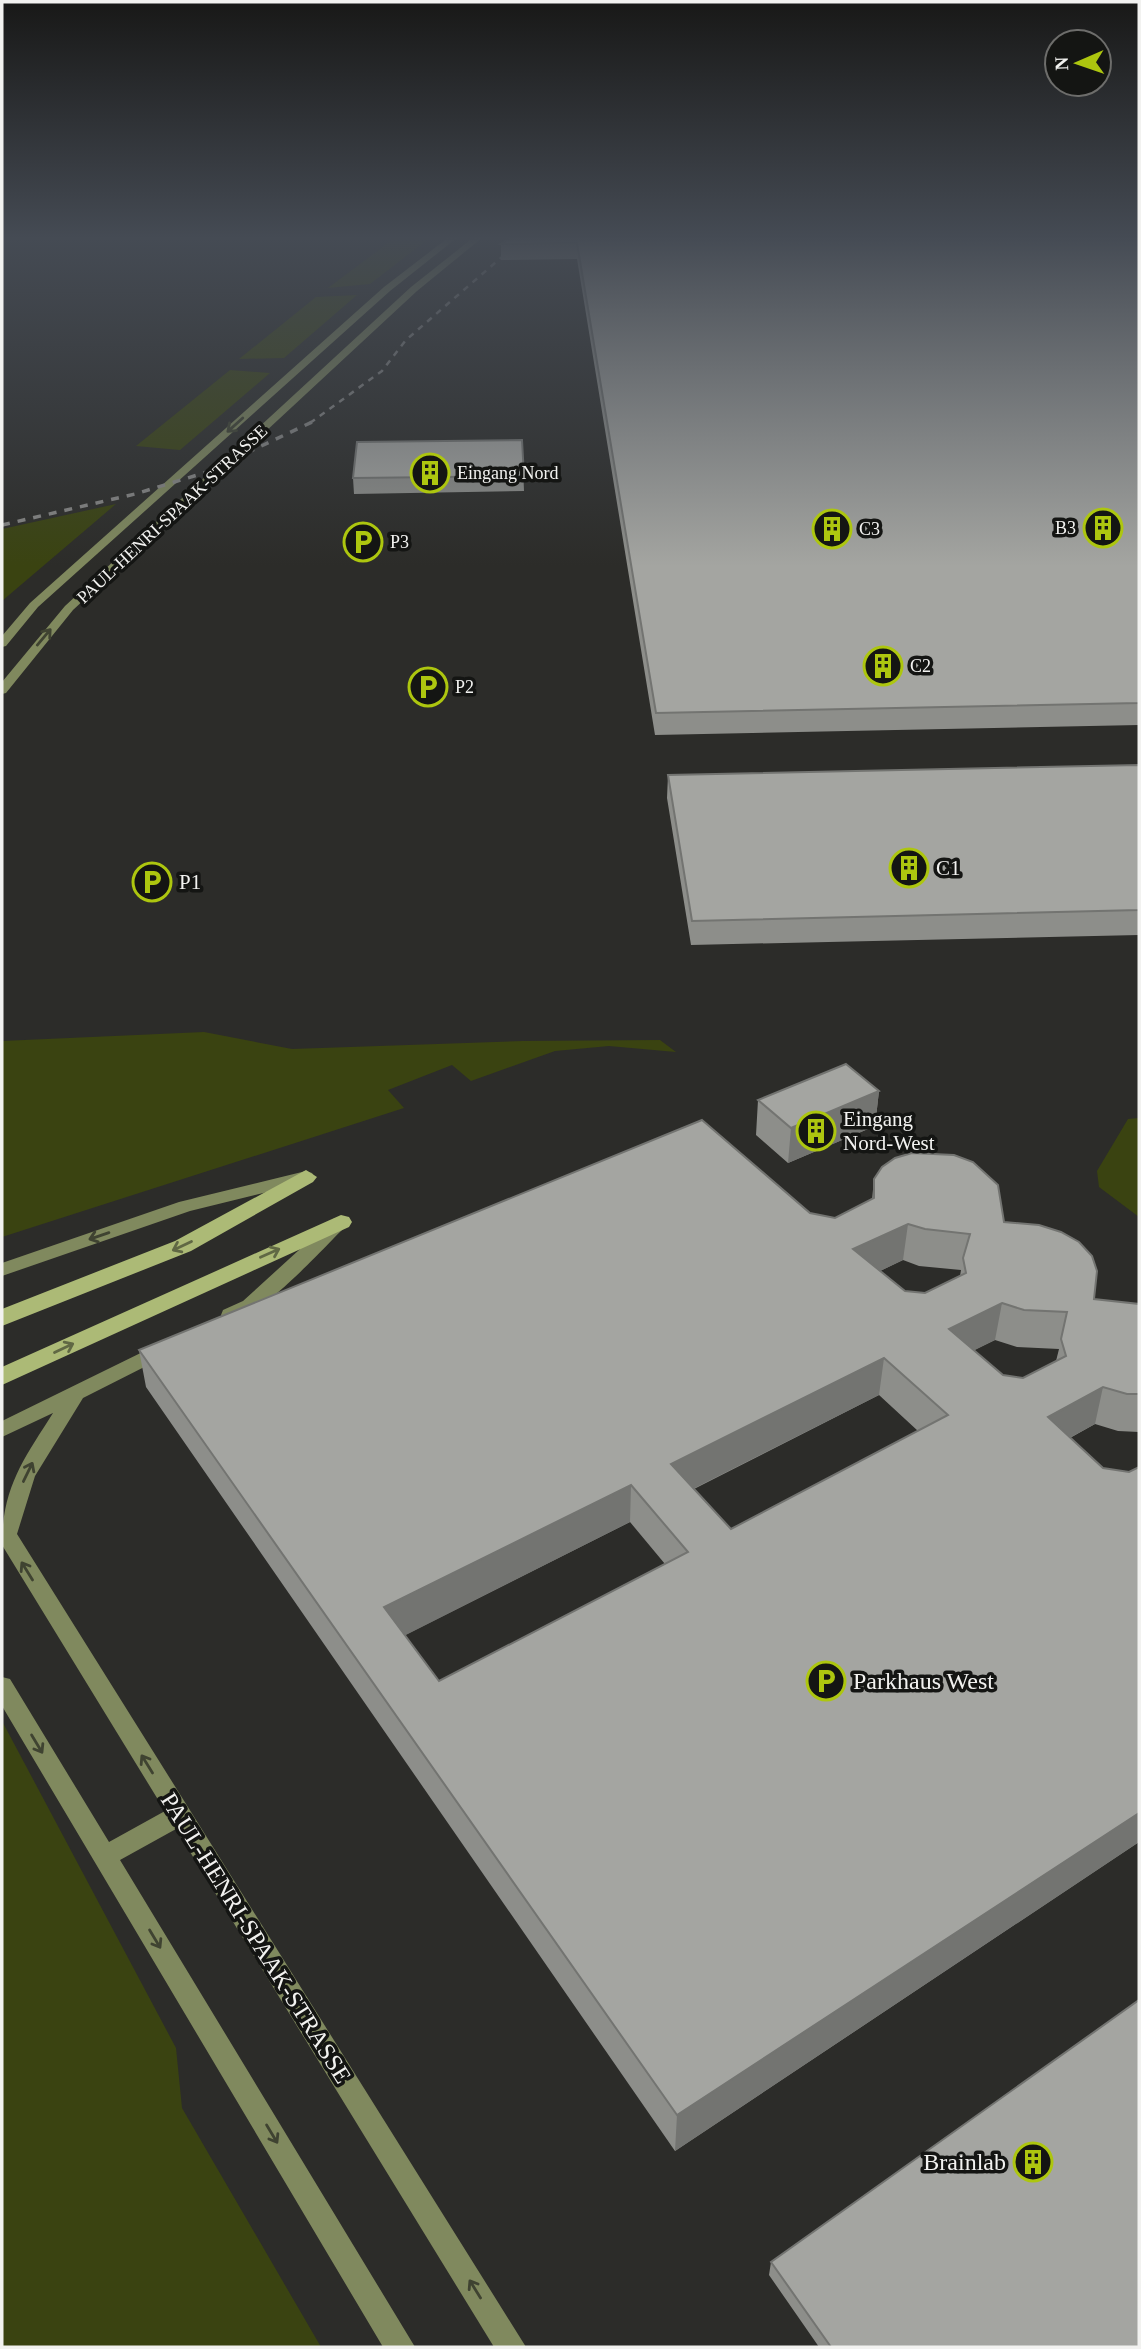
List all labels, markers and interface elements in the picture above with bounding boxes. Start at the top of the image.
north arrow [1043,28,1113,98]
text: N [1051,56,1072,71]
one-way arrow [226,417,244,433]
street label: PAUL-HENRI-SPAAK-STRASSE [73,421,271,607]
building icon: Eingang Nord [409,452,451,494]
place label: Eingang Nord [457,463,558,483]
building icon: B3 [1082,507,1124,549]
building icon: C3 [811,508,853,550]
place label: B3 [1055,518,1076,538]
place label: C3 [859,519,880,539]
parking icon: P3 [342,521,384,563]
place label: P3 [390,532,409,552]
one-way arrow [37,628,52,646]
building icon: C2 [862,645,904,687]
place label: C2 [910,656,931,676]
parking icon: P2 [407,666,449,708]
place label: P2 [455,677,474,697]
building icon: C1 [888,847,930,889]
place label: C1 [936,856,961,880]
parking icon: P1 [131,861,173,903]
place label: P1 [179,870,201,894]
place label: Eingang Nord-West [843,1107,935,1155]
building icon: Eingang Nord-West [795,1110,837,1152]
one-way arrow [88,1231,110,1243]
one-way arrow [172,1240,193,1253]
one-way arrow [259,1246,281,1259]
one-way arrow [53,1341,74,1355]
one-way arrow [22,1462,36,1483]
one-way arrow [20,1561,34,1581]
parking icon: Parkhaus West [805,1660,847,1702]
place label: Parkhaus West [853,1668,994,1694]
one-way arrow [30,1734,44,1754]
one-way arrow [140,1754,154,1774]
street label: PAUL-HENRI-SPAAK-STRASSE [156,1788,356,2088]
one-way arrow [148,1929,162,1949]
one-way arrow [265,2124,279,2144]
building icon: Brainlab [1012,2141,1054,2183]
place label: Brainlab [923,2149,1006,2175]
one-way arrow [468,2280,482,2300]

